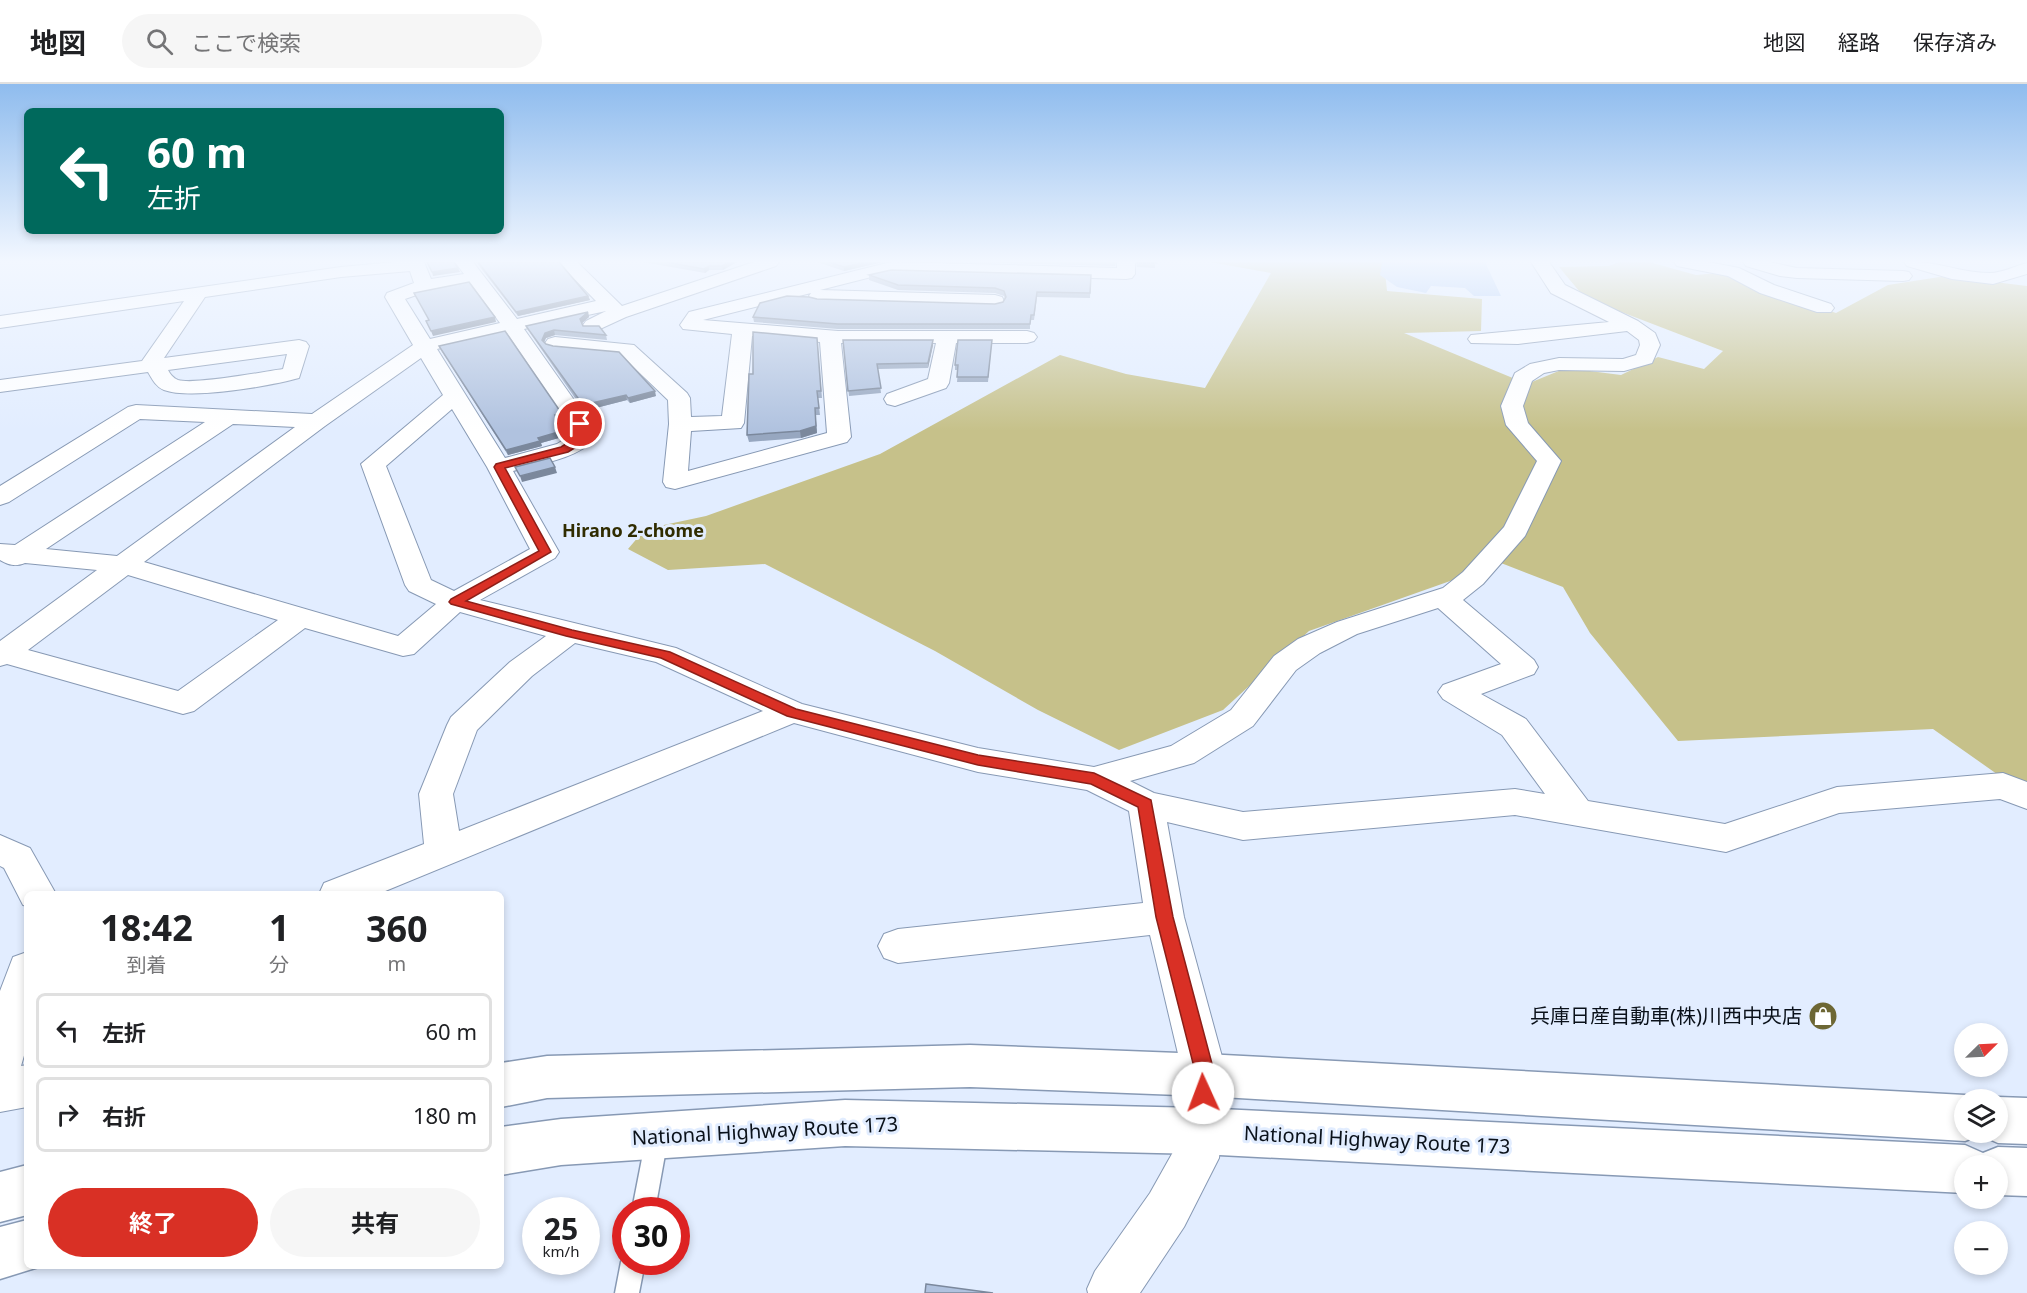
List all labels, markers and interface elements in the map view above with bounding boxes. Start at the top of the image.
search box [122,14,542,68]
text: 地図 [30,23,86,61]
icon: search [143,25,176,58]
text: ここで検索 [191,27,301,57]
text: 地図 [1763,28,1805,56]
text: 経路 [1838,28,1880,56]
text: 保存済み [1913,28,1997,56]
text: 60 m [147,123,247,180]
icon: left [48,132,126,210]
text: 左折 [147,179,201,216]
pin [554,398,605,449]
icon: arrive [563,407,596,440]
district label: Hirano 2-chome [562,518,704,542]
text: 18:42 [100,903,193,952]
text: 1 [269,903,290,952]
text: 360 [366,904,428,953]
text: m [387,950,406,977]
text: 到着 [127,951,167,978]
text: 分 [269,951,289,978]
shop icon: 兵庫日産自動車(株)川西中央店 [1807,1000,1839,1032]
place label: 兵庫日産自動車(株)川西中央店 [1530,1002,1802,1029]
icon: left [51,1014,84,1047]
text: 60 m [426,1016,477,1046]
text: 左折 [102,1017,146,1047]
north arrow [1954,1023,2008,1077]
map controls [1954,1023,2008,1275]
position arrow [1171,1061,1235,1125]
button: layers [1954,1089,2008,1143]
icon: right [51,1098,84,1131]
text: 180 m [413,1100,477,1130]
text: 右折 [102,1101,146,1131]
street label: National Highway Route 173 [631,1110,899,1151]
street label: National Highway Route 173 [1243,1119,1511,1160]
button: + [1954,1155,2008,1209]
button: 終了 [48,1188,258,1257]
button: 共有 [270,1188,480,1257]
speed limit sign: 30 [612,1197,690,1275]
text: 25 [544,1208,578,1249]
button: − [1954,1221,2008,1275]
text: km/h [543,1241,579,1261]

